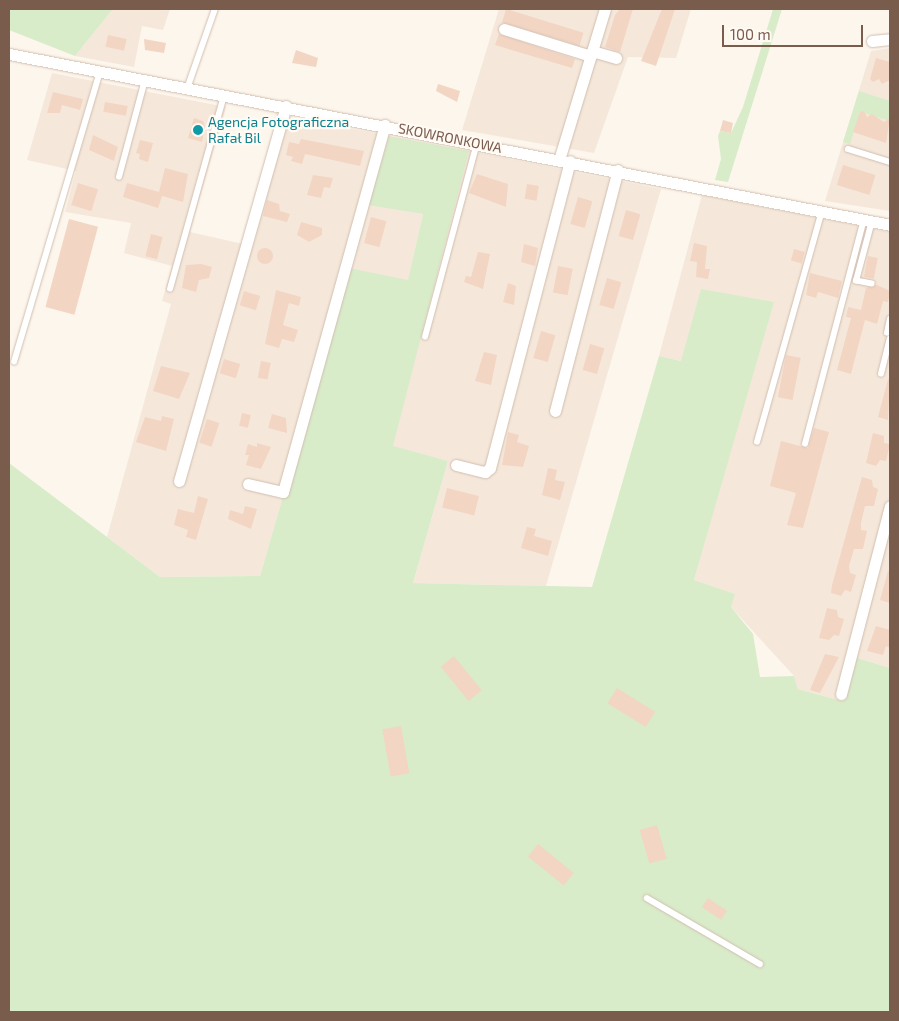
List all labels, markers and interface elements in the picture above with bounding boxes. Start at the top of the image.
scale bar [724,15,865,47]
text: 100 m [730,25,771,43]
place label: Agencja Fotograficzna Rafał Bil [208,114,349,146]
street label: SKOWRONKOWA [397,120,503,156]
marker: Agencja Fotograficzna Rafał Bil [192,124,204,136]

